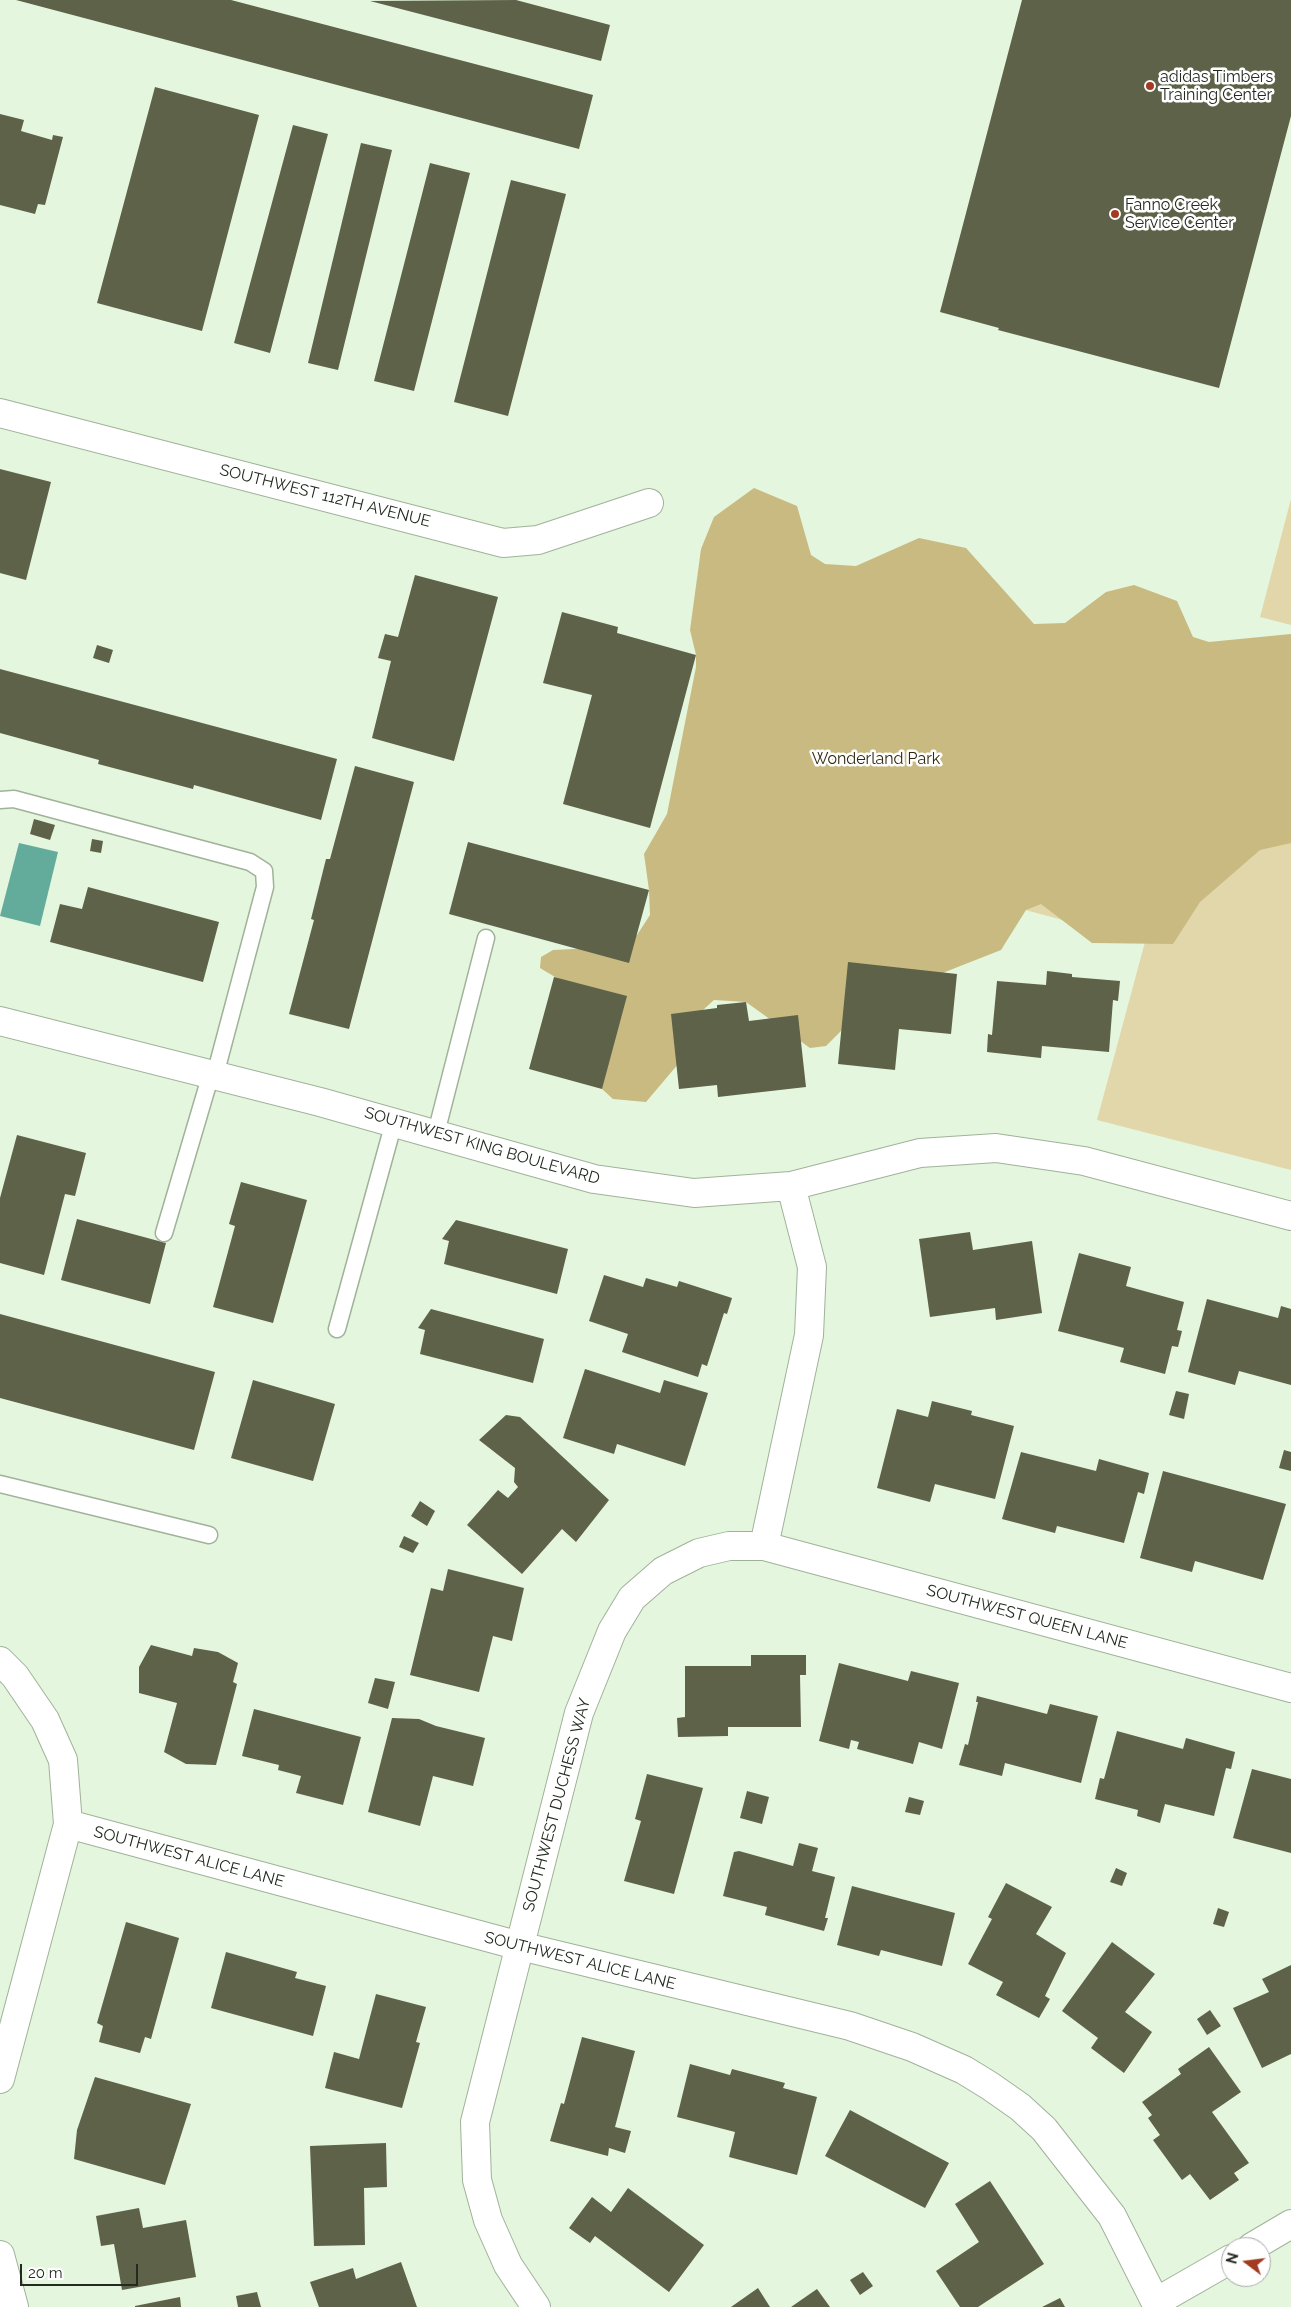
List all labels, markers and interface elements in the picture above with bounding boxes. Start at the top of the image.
place label: adidas Timbers Training Center [1160,67,1273,105]
marker: adidas Timbers Training Center [1144,80,1156,92]
place label: Fanno Creek Service Center [1125,195,1234,233]
marker: Fanno Creek Service Center [1109,208,1121,220]
street label: SOUTHWEST 112TH AVENUE [218,460,432,532]
park label: Wonderland Park [812,749,940,769]
street label: SOUTHWEST KING BOULEVARD [362,1103,602,1189]
street label: SOUTHWEST QUEEN LANE [924,1581,1130,1653]
street label: SOUTHWEST DUCHESS WAY [519,1696,595,1914]
street label: SOUTHWEST ALICE LANE [92,1822,286,1892]
street label: SOUTHWEST ALICE LANE [482,1928,678,1994]
north arrow [1221,2237,1271,2287]
text: N [1223,2251,1242,2266]
scale bar [22,2254,140,2286]
text: 20 m [28,2264,63,2282]

